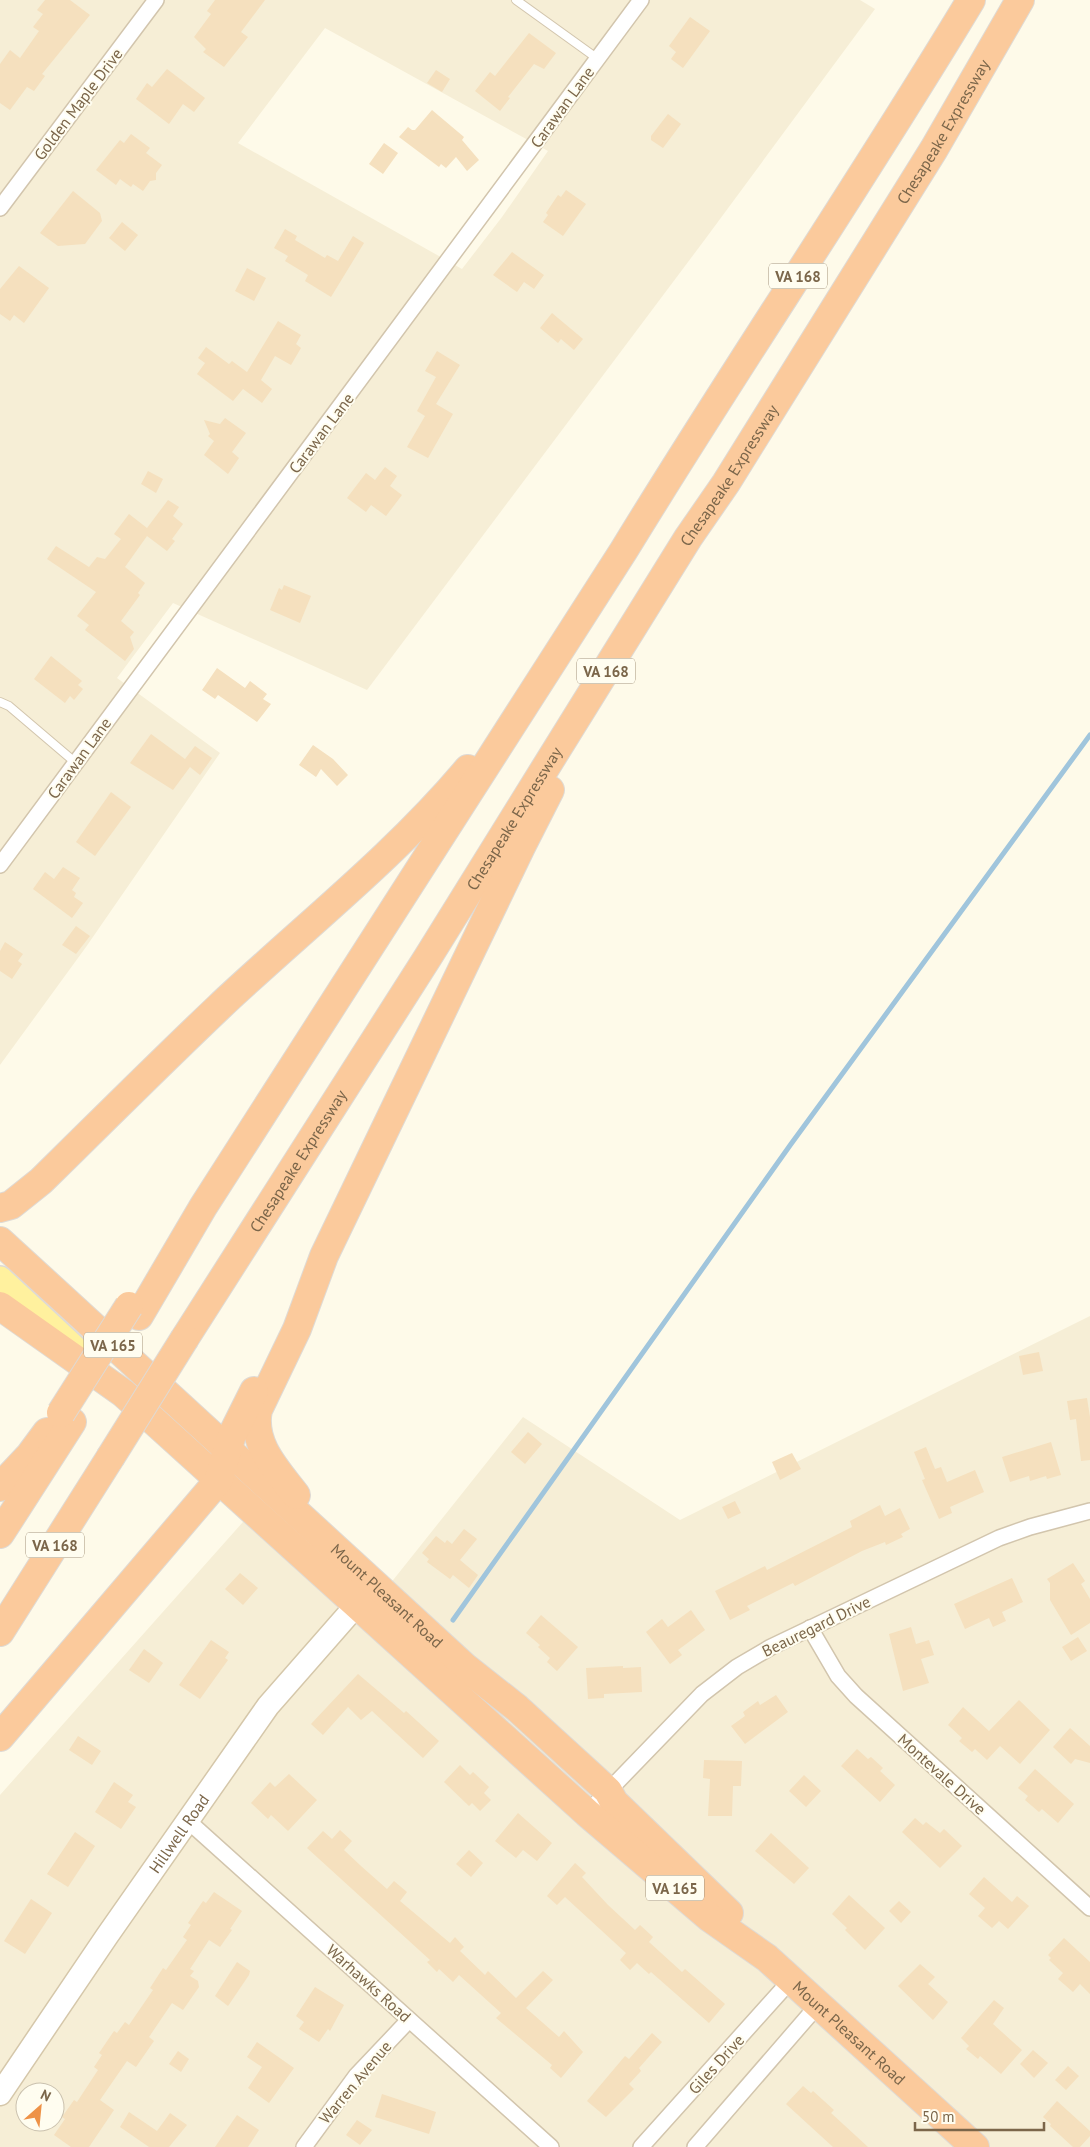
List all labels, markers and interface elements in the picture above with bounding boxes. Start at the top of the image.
street label: Golden Maple Drive [29,44,127,164]
street label: Chesapeake Expressway [892,55,994,208]
street label: Carawan Lane [526,62,598,152]
road number: VA 168 [769,264,827,288]
street label: Carawan Lane [284,389,358,477]
street label: Chesapeake Expressway [676,400,783,550]
road number: VA 168 [577,658,635,684]
street label: Carawan Lane [43,713,115,803]
street label: Chesapeake Expressway [462,743,566,894]
street label: Chesapeake Expressway [245,1086,351,1236]
road number: VA 165 [84,1332,142,1358]
road number: VA 168 [26,1532,84,1558]
street label: Mount Pleasant Road [327,1539,447,1652]
street label: Beauregard Drive [759,1591,873,1661]
street label: Montevale Drive [894,1729,990,1819]
street label: Hillwell Road [144,1790,213,1877]
road number: VA 165 [646,1876,704,1900]
street label: Warhawks Road [323,1940,415,2026]
street label: Mount Pleasant Road [789,1977,910,2089]
street label: Giles Drive [684,2030,748,2098]
street label: Warren Avenue [315,2036,395,2128]
north arrow [15,2082,65,2132]
text: N [38,2085,54,2106]
scale bar [915,2100,1044,2132]
text: 50 m [922,2107,955,2126]

